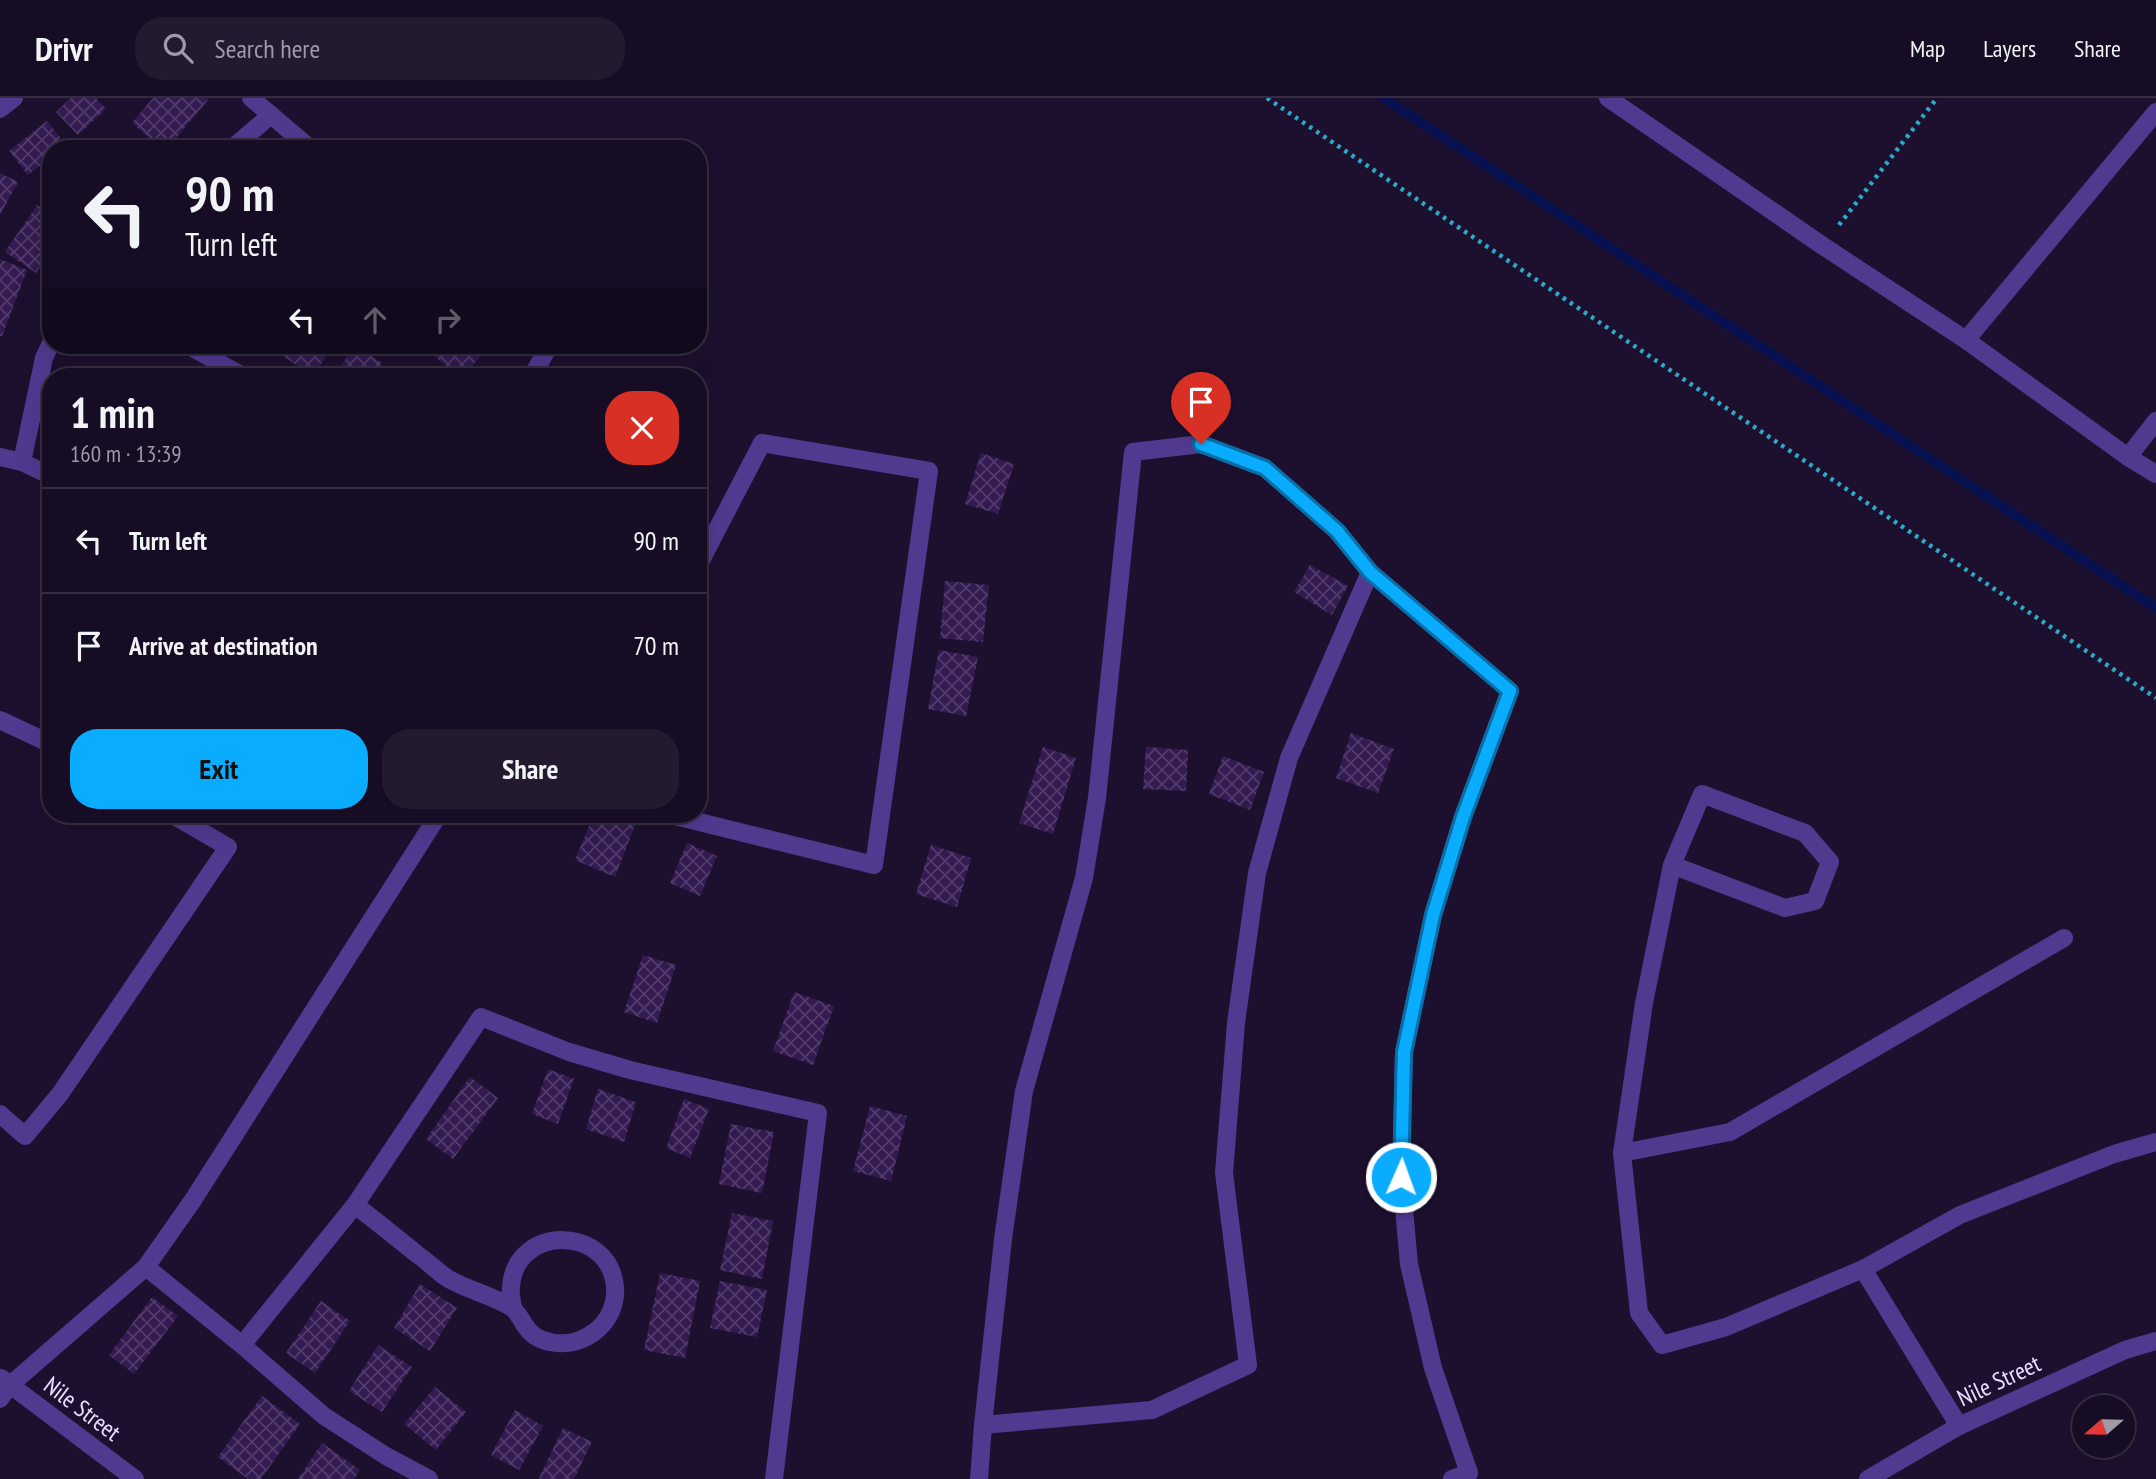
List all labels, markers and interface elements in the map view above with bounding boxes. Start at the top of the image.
search box [135,17,625,80]
text: Drivr [35,27,93,70]
icon: search [159,29,197,67]
text: Search here [215,32,320,65]
text: Map [1910,33,1945,64]
text: Layers [1983,33,2036,64]
text: Share [2074,33,2121,64]
text: 90 m [185,161,274,225]
icon: left [70,168,161,259]
text: Turn left [185,223,277,265]
icon: left [283,301,321,339]
icon: ahead [356,301,394,339]
icon: right [429,301,467,339]
pin [1171,372,1231,444]
icon: arrive [1182,383,1220,421]
text: 1 min [70,385,155,440]
button: close [605,391,679,465]
text: 160 m · 13:39 [70,439,182,468]
icon: left [70,522,108,560]
text: Turn left [129,524,207,557]
text: 90 m [633,524,679,557]
icon: arrive [70,627,108,665]
text: Arrive at destination [129,629,318,662]
text: 70 m [633,629,679,662]
button: Exit [70,729,368,809]
button: Share [382,729,679,809]
position arrow [1364,1140,1438,1214]
street label: Nile Street [1952,1348,2046,1413]
street label: Nile Street [38,1370,127,1448]
north arrow [2072,1395,2135,1458]
map controls [2072,1395,2135,1458]

